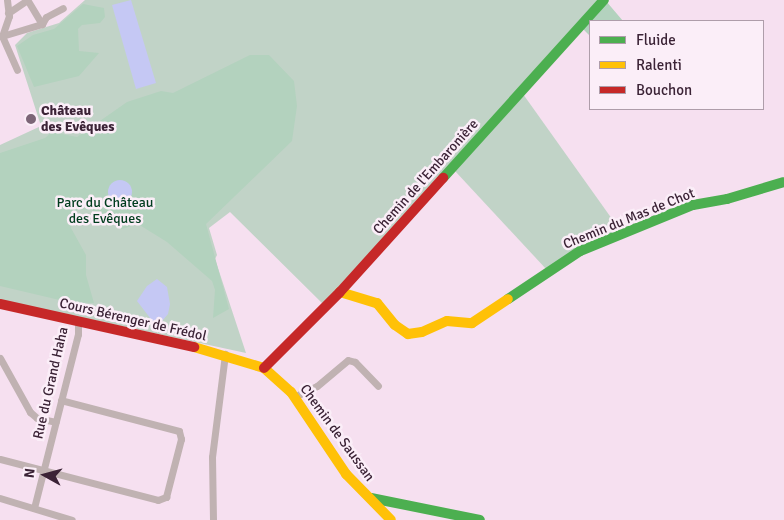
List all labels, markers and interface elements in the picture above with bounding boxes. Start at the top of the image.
legend [589,20,764,110]
text: Fluide [636,31,676,49]
text: Ralenti [636,56,682,74]
text: Bouchon [636,81,692,99]
place label: Château des Evêques [41,103,114,136]
marker: Château des Evêques [25,113,37,125]
street label: Chemin de l'Embaronière [370,116,482,238]
street label: Chemin du Mas de Chot [561,185,697,253]
park label: Parc du Château des Evêques [56,195,154,228]
street label: Cours Bérenger de Frédol [58,295,208,345]
street label: Rue du Grand Haha [30,325,72,441]
street label: Chemin de Saussan [296,381,378,485]
north arrow [20,450,70,500]
text: N [21,467,39,479]

